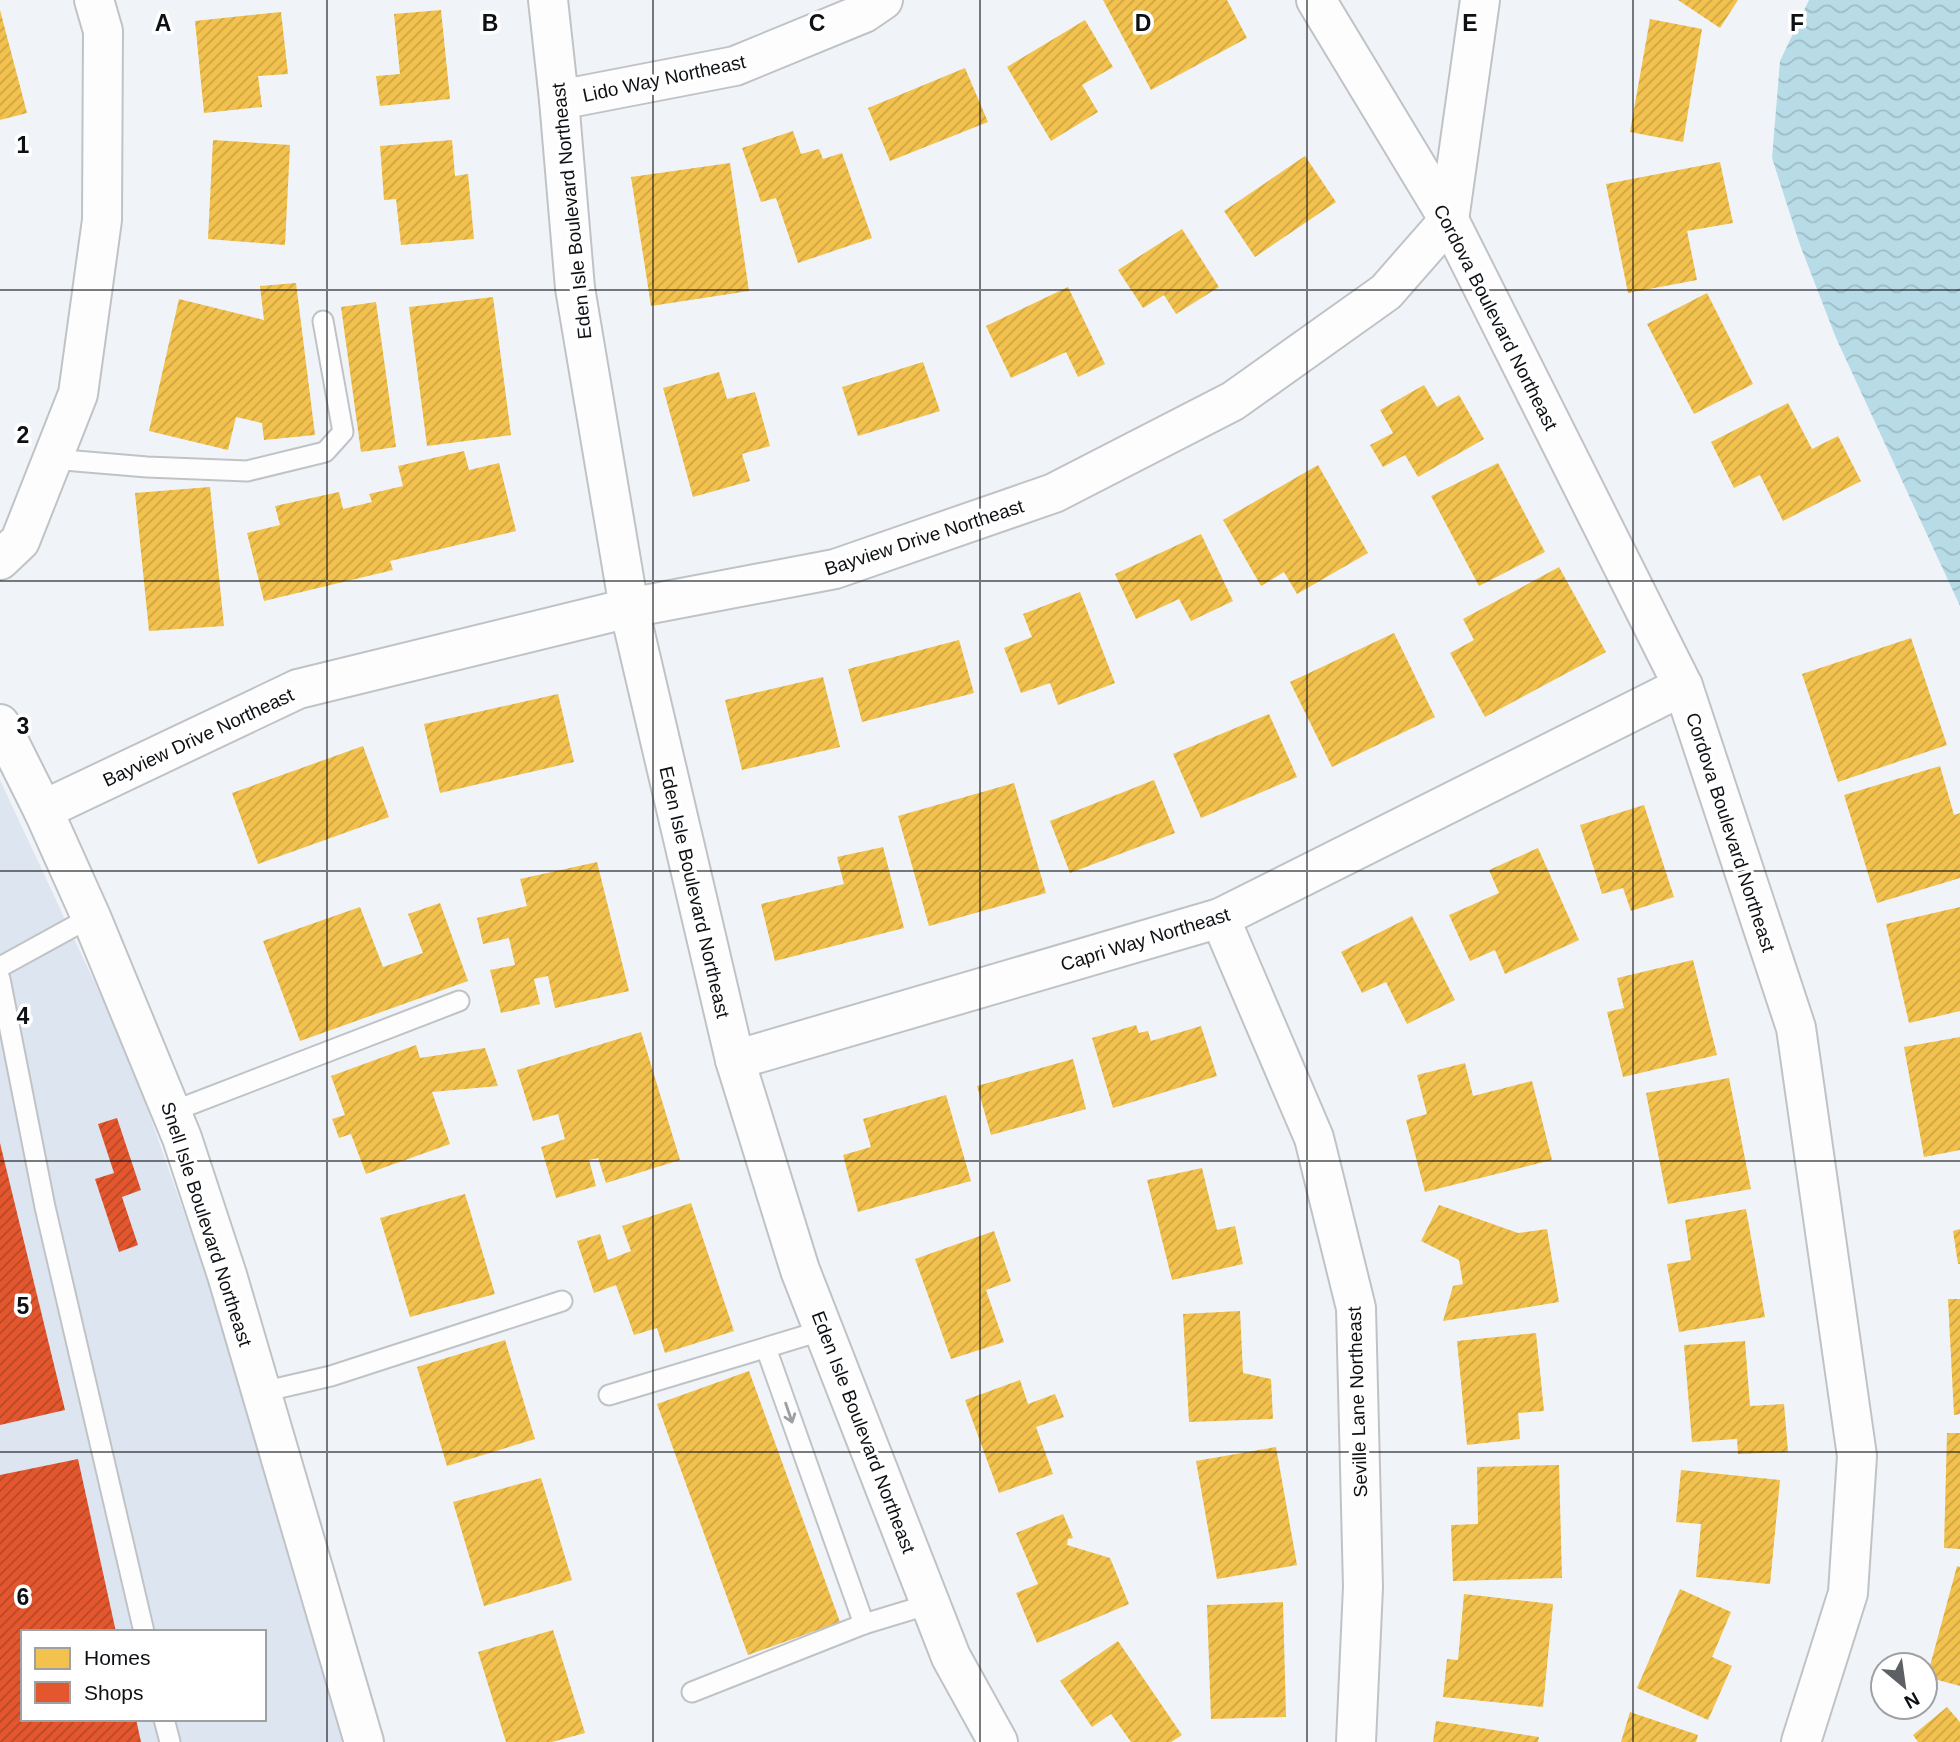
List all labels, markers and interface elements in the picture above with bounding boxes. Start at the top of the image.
text: A [155,10,171,36]
text: B [482,10,498,36]
text: C [809,10,825,36]
text: D [1135,10,1151,36]
text: E [1462,10,1478,36]
text: F [1790,10,1804,36]
street label: Lido Way Northeast [581,51,748,106]
street label: Eden Isle Boulevard Northeast [548,81,595,340]
text: 1 [17,132,30,158]
street label: Cordova Boulevard Northeast [1429,201,1562,434]
text: 2 [17,422,29,448]
street label: Bayview Drive Northeast [822,495,1027,580]
street label: Bayview Drive Northeast [100,684,298,791]
street label: Cordova Boulevard Northeast [1682,710,1779,955]
text: 3 [17,713,29,739]
street label: Eden Isle Boulevard Northeast [655,764,734,1021]
street label: Capri Way Northeast [1058,904,1233,975]
text: 4 [17,1003,30,1029]
street label: Snell Isle Boulevard Northeast [157,1099,256,1350]
text: 5 [17,1293,30,1319]
street label: Seville Lane Northeast [1344,1305,1371,1498]
street label: Eden Isle Boulevard Northeast [808,1308,920,1557]
one-way arrow [784,1401,796,1423]
text: 6 [17,1584,29,1610]
legend [21,1630,266,1721]
text: Homes [84,1646,151,1669]
north arrow [1869,1651,1939,1721]
text: Shops [84,1681,144,1704]
text: N [1901,1688,1923,1713]

